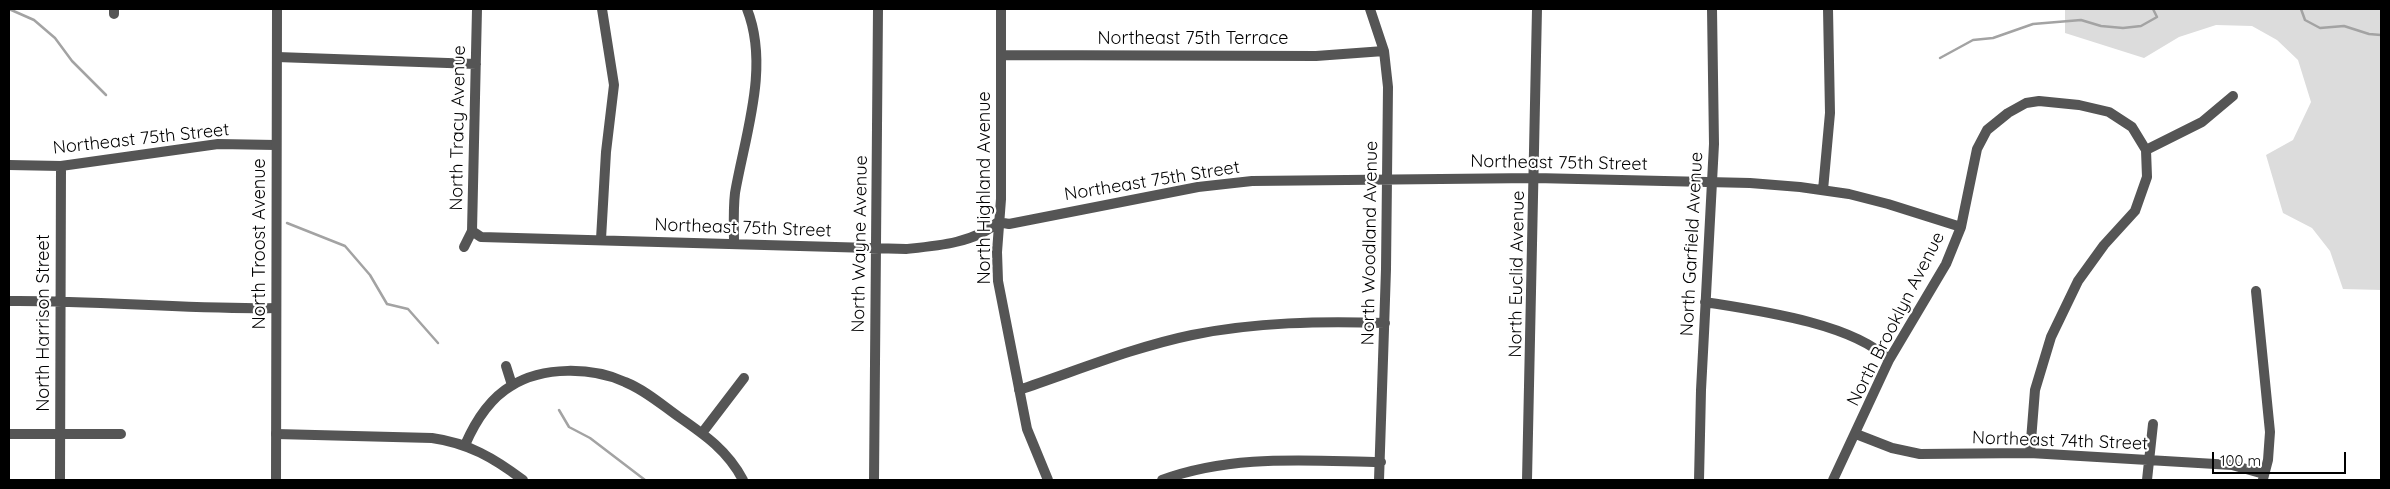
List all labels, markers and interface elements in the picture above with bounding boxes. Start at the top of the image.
street label: Northeast 75th Terrace [1097,28,1289,50]
street label: North Tracy Avenue [446,45,470,211]
street label: North Highland Avenue [974,91,996,285]
street label: Northeast 75th Street [52,119,230,159]
street label: North Woodland Avenue [1357,140,1383,346]
street label: Northeast 75th Street [1470,151,1648,175]
street label: North Garfield Avenue [1676,151,1708,337]
street label: North Wayne Avenue [848,155,872,333]
street label: Northeast 75th Street [1063,156,1241,206]
street label: North Troost Avenue [249,158,271,330]
street label: North Euclid Avenue [1505,190,1529,358]
street label: Northeast 75th Street [654,214,832,242]
street label: North Brooklyn Avenue [1843,228,1949,410]
street label: North Harrison Street [33,234,55,412]
street label: Northeast 74th Street [1972,427,2148,455]
scale bar [2215,442,2349,474]
text: 100 m [2220,451,2261,470]

